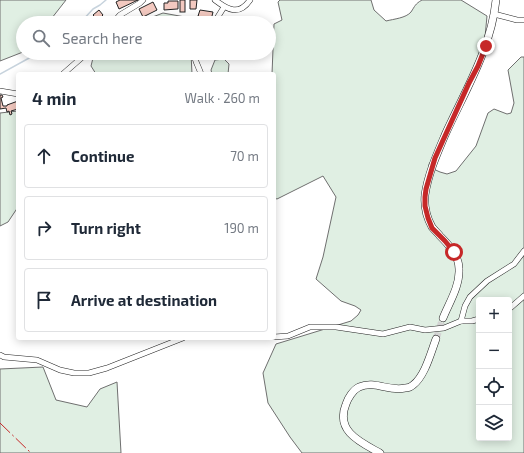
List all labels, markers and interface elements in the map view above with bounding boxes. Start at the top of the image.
search box [16,16,276,60]
icon: search [30,27,52,49]
text: Search here [62,29,143,47]
route end [477,37,495,55]
text: 4 min [32,88,76,108]
text: Walk · 260 m [185,90,260,106]
icon: ahead [33,145,55,167]
text: Continue [71,147,134,165]
text: 70 m [230,148,259,164]
icon: right [33,217,55,239]
text: Turn right [71,219,141,237]
text: 190 m [224,220,259,236]
route start [445,243,463,261]
icon: arrive [33,289,55,311]
text: Arrive at destination [71,291,217,309]
map controls [476,297,512,441]
button: + [476,297,512,333]
button: − [476,333,512,369]
button: locate [476,369,512,405]
button: layers [476,405,512,441]

